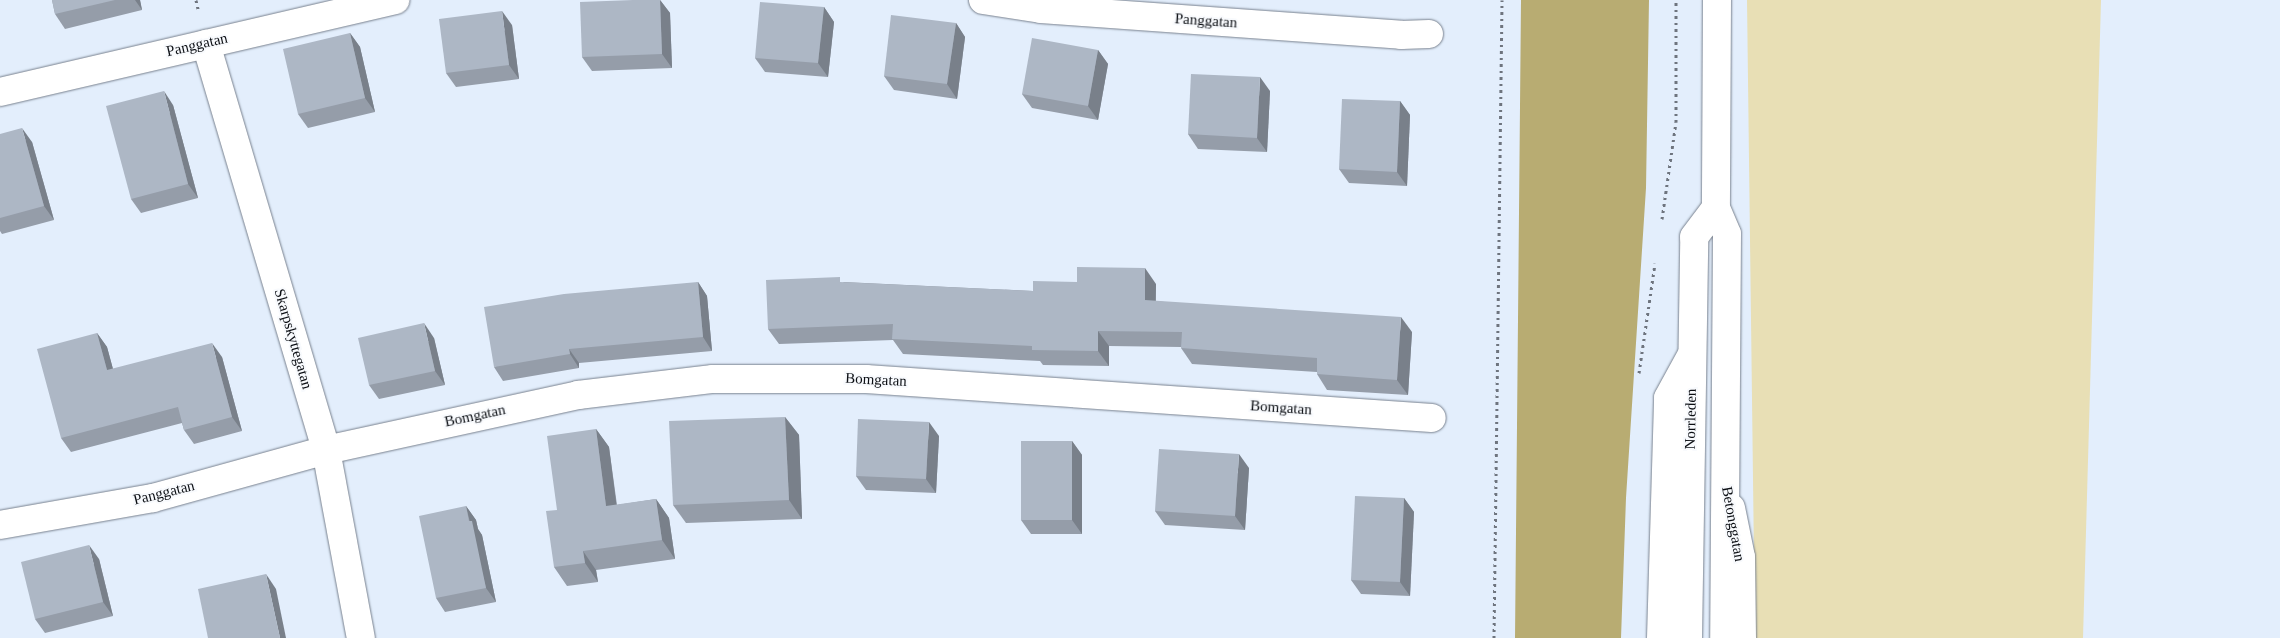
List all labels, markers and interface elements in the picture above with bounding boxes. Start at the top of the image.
street label: Panggatan [1174,10,1238,32]
street label: Panggatan [165,29,229,61]
street label: Skarpskyttegatan [270,287,316,391]
street label: Bomgatan [845,369,907,391]
street label: Norrleden [1681,388,1701,450]
street label: Bomgatan [1250,397,1312,419]
street label: Bomgatan [443,401,507,431]
street label: Panggatan [132,477,196,509]
street label: Betonggatan [1718,485,1748,563]

